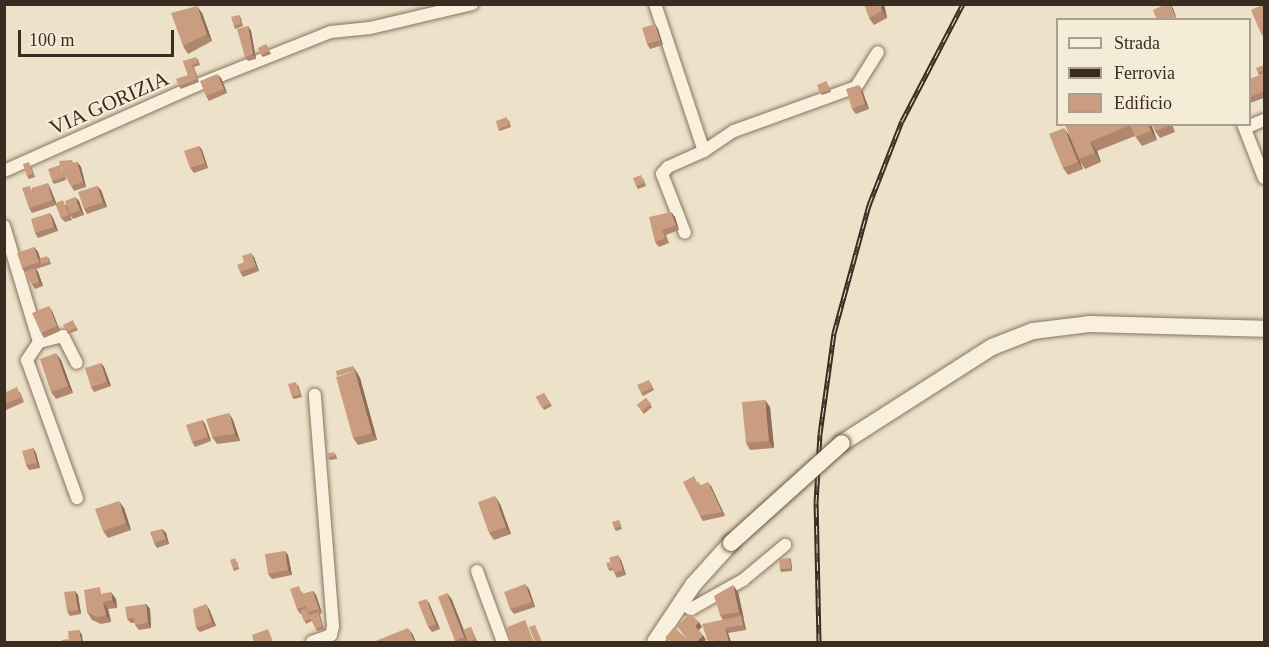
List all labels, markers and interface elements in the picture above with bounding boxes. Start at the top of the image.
scale bar [21,18,177,56]
legend [1056,18,1251,126]
text: 100 m [29,30,75,50]
text: Strada [1114,33,1160,53]
text: Ferrovia [1114,63,1175,83]
street label: VIA GORIZIA [45,65,173,141]
text: Edificio [1114,93,1172,113]

